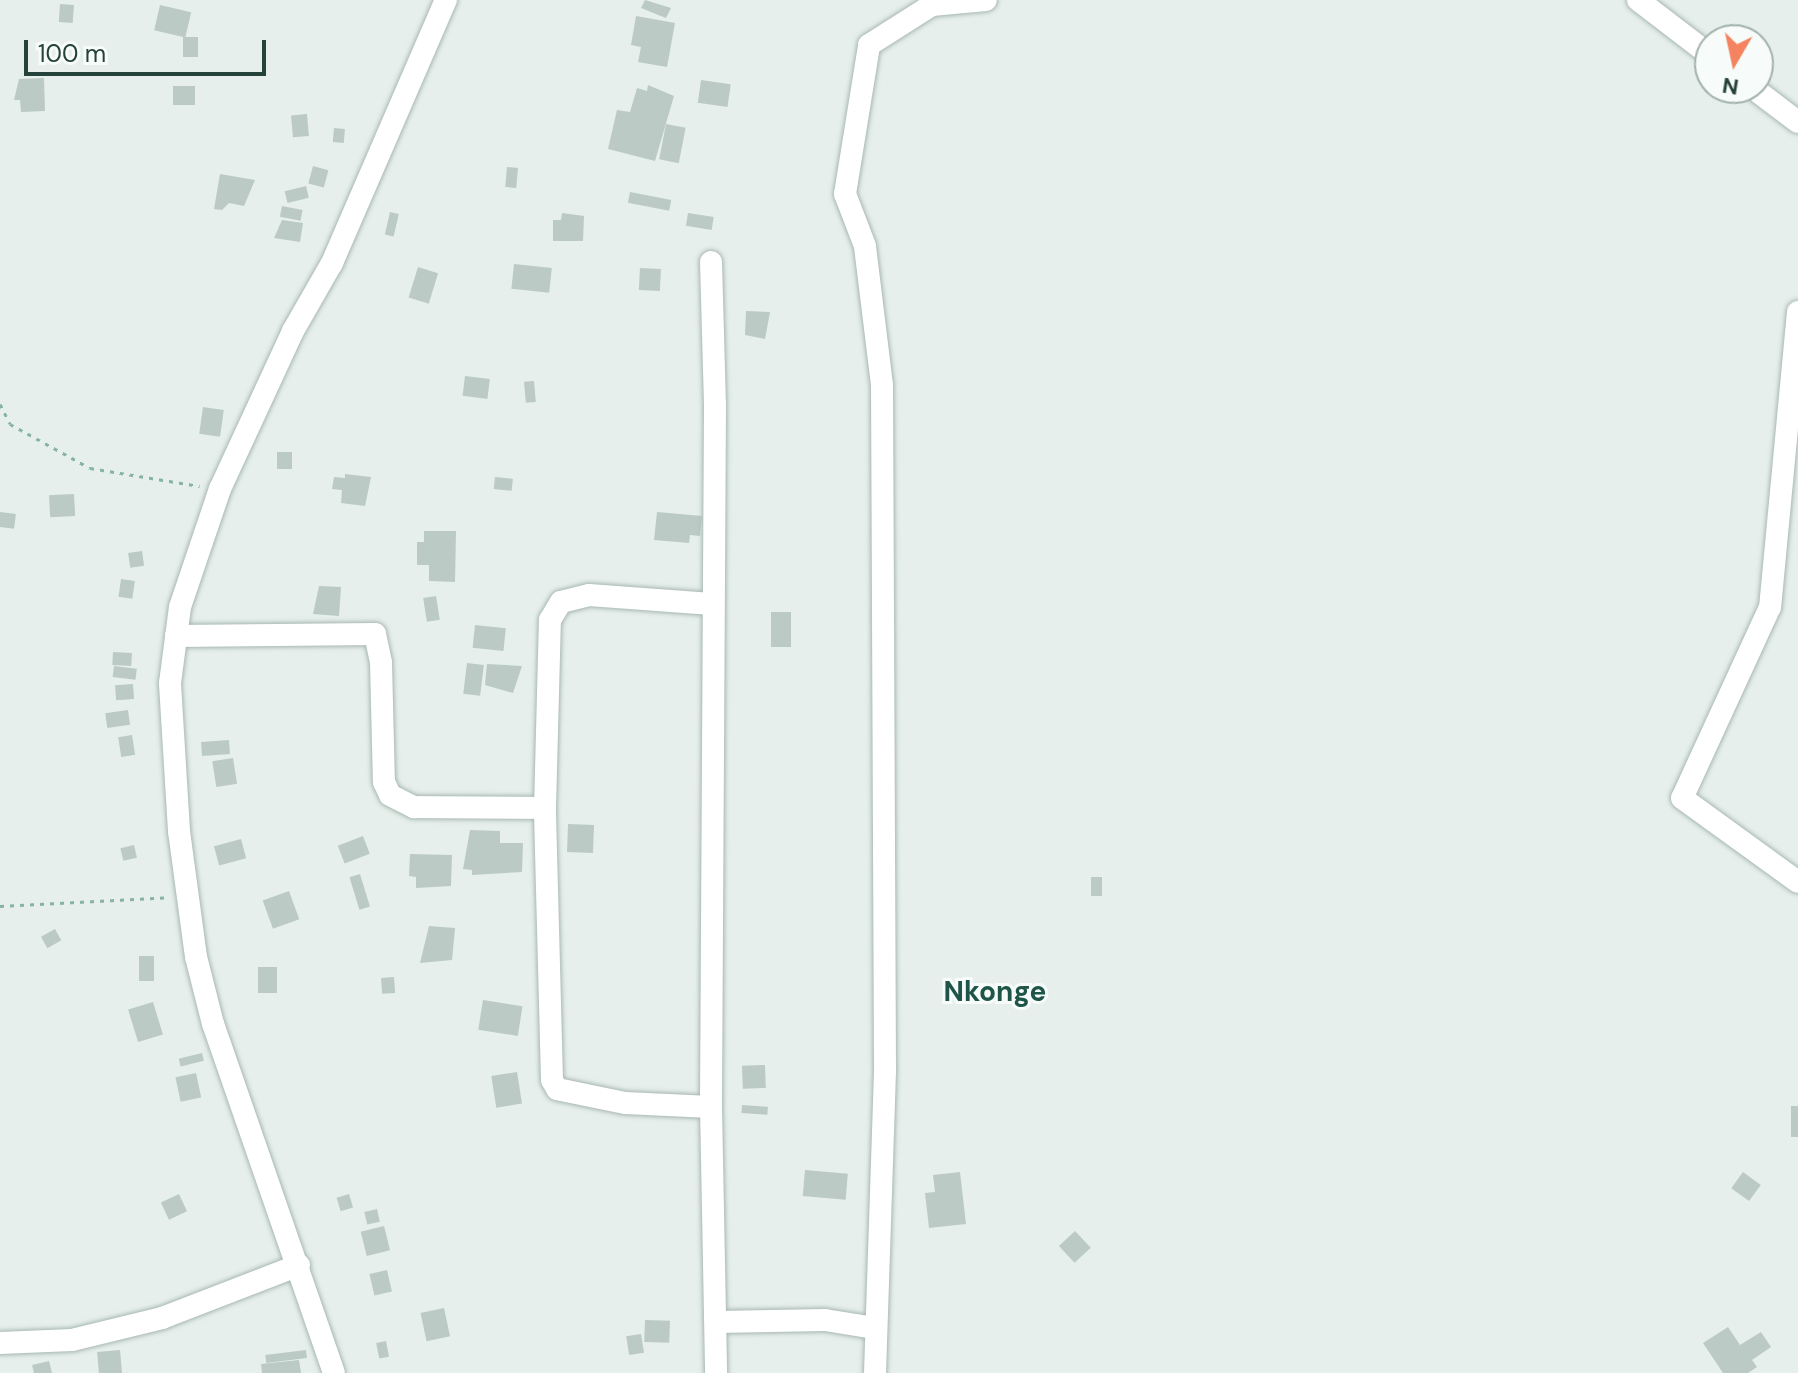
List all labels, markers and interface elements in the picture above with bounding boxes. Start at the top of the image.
scale bar [28,24,270,74]
north arrow [1694,24,1774,104]
text: 100 m [38,38,106,69]
text: N [1720,71,1741,102]
district label: Nkonge [944,975,1046,1009]

